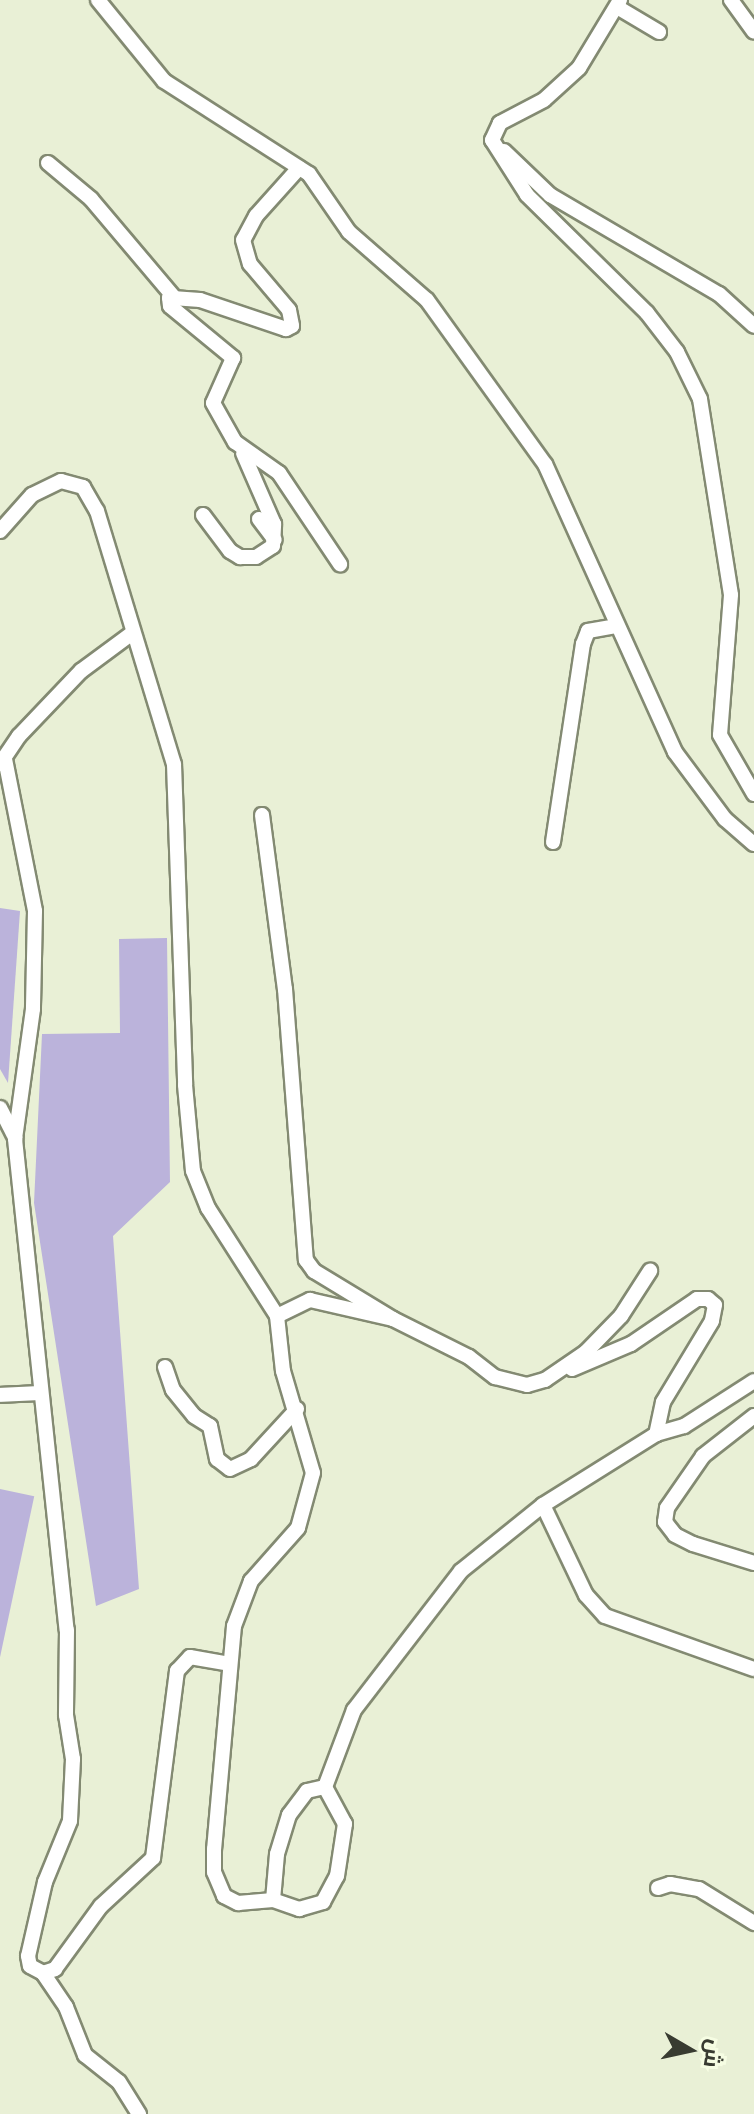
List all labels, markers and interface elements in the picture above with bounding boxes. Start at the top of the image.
north arrow [650,2010,730,2090]
text: ش [699,2038,730,2070]

